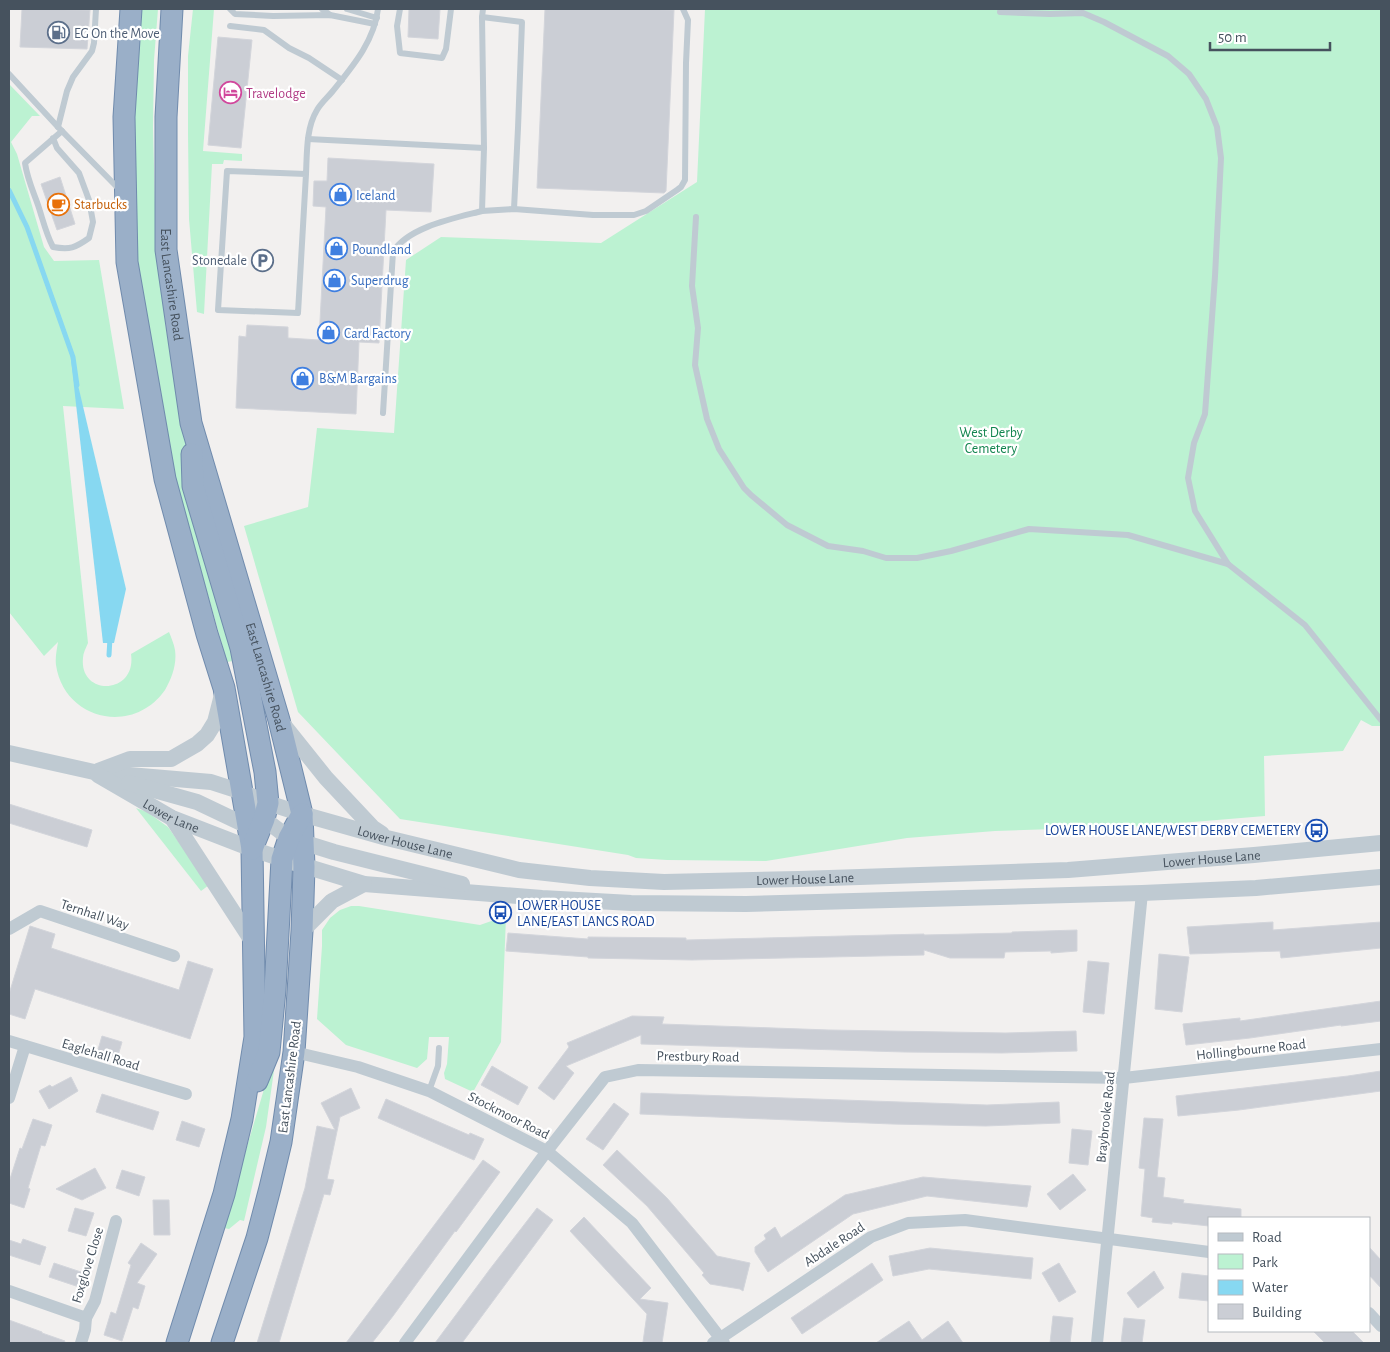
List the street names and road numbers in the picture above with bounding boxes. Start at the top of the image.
street label: East Lancashire Road [158,228,185,342]
street label: East Lancashire Road [243,621,288,733]
street label: Lower Lane [140,797,201,836]
street label: Lower House Lane [356,824,454,862]
street label: Lower House Lane [1162,848,1261,870]
street label: Lower House Lane [756,871,854,888]
street label: Ternhall Way [59,897,131,933]
street label: East Lancashire Road [276,1020,304,1134]
street label: Eaglehall Road [60,1036,141,1073]
street label: Hollingbourne Road [1196,1037,1307,1063]
street label: Prestbury Road [657,1049,739,1065]
street label: Braybrooke Road [1094,1071,1118,1164]
street label: Stockmoor Road [466,1089,551,1142]
street label: Abdale Road [802,1220,867,1270]
street label: Foxglove Close [70,1226,106,1305]

